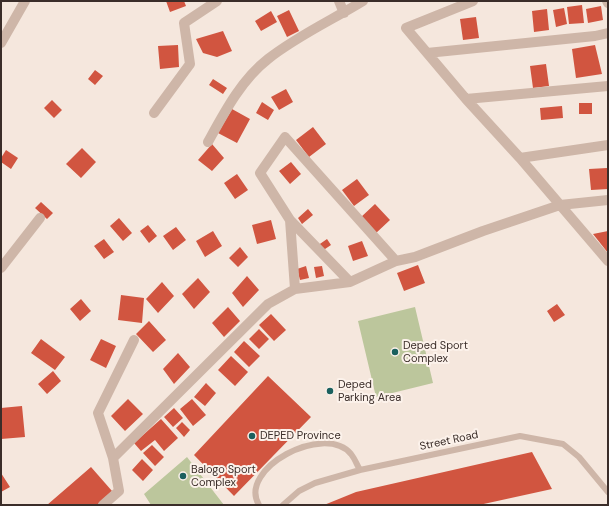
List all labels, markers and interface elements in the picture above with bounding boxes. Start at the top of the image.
place label: Deped Sport Complex [403,339,468,365]
marker: Deped Sport Complex [390,347,400,357]
place label: Deped Parking Area [338,378,401,404]
marker: Deped Parking Area [325,386,335,396]
street label: Street Road [418,428,480,454]
place label: DEPED Province [260,429,341,443]
marker: DEPED Province [247,431,257,441]
place label: Balogo Sport Complex [191,463,256,489]
marker: Balogo Sport Complex [178,471,188,481]

